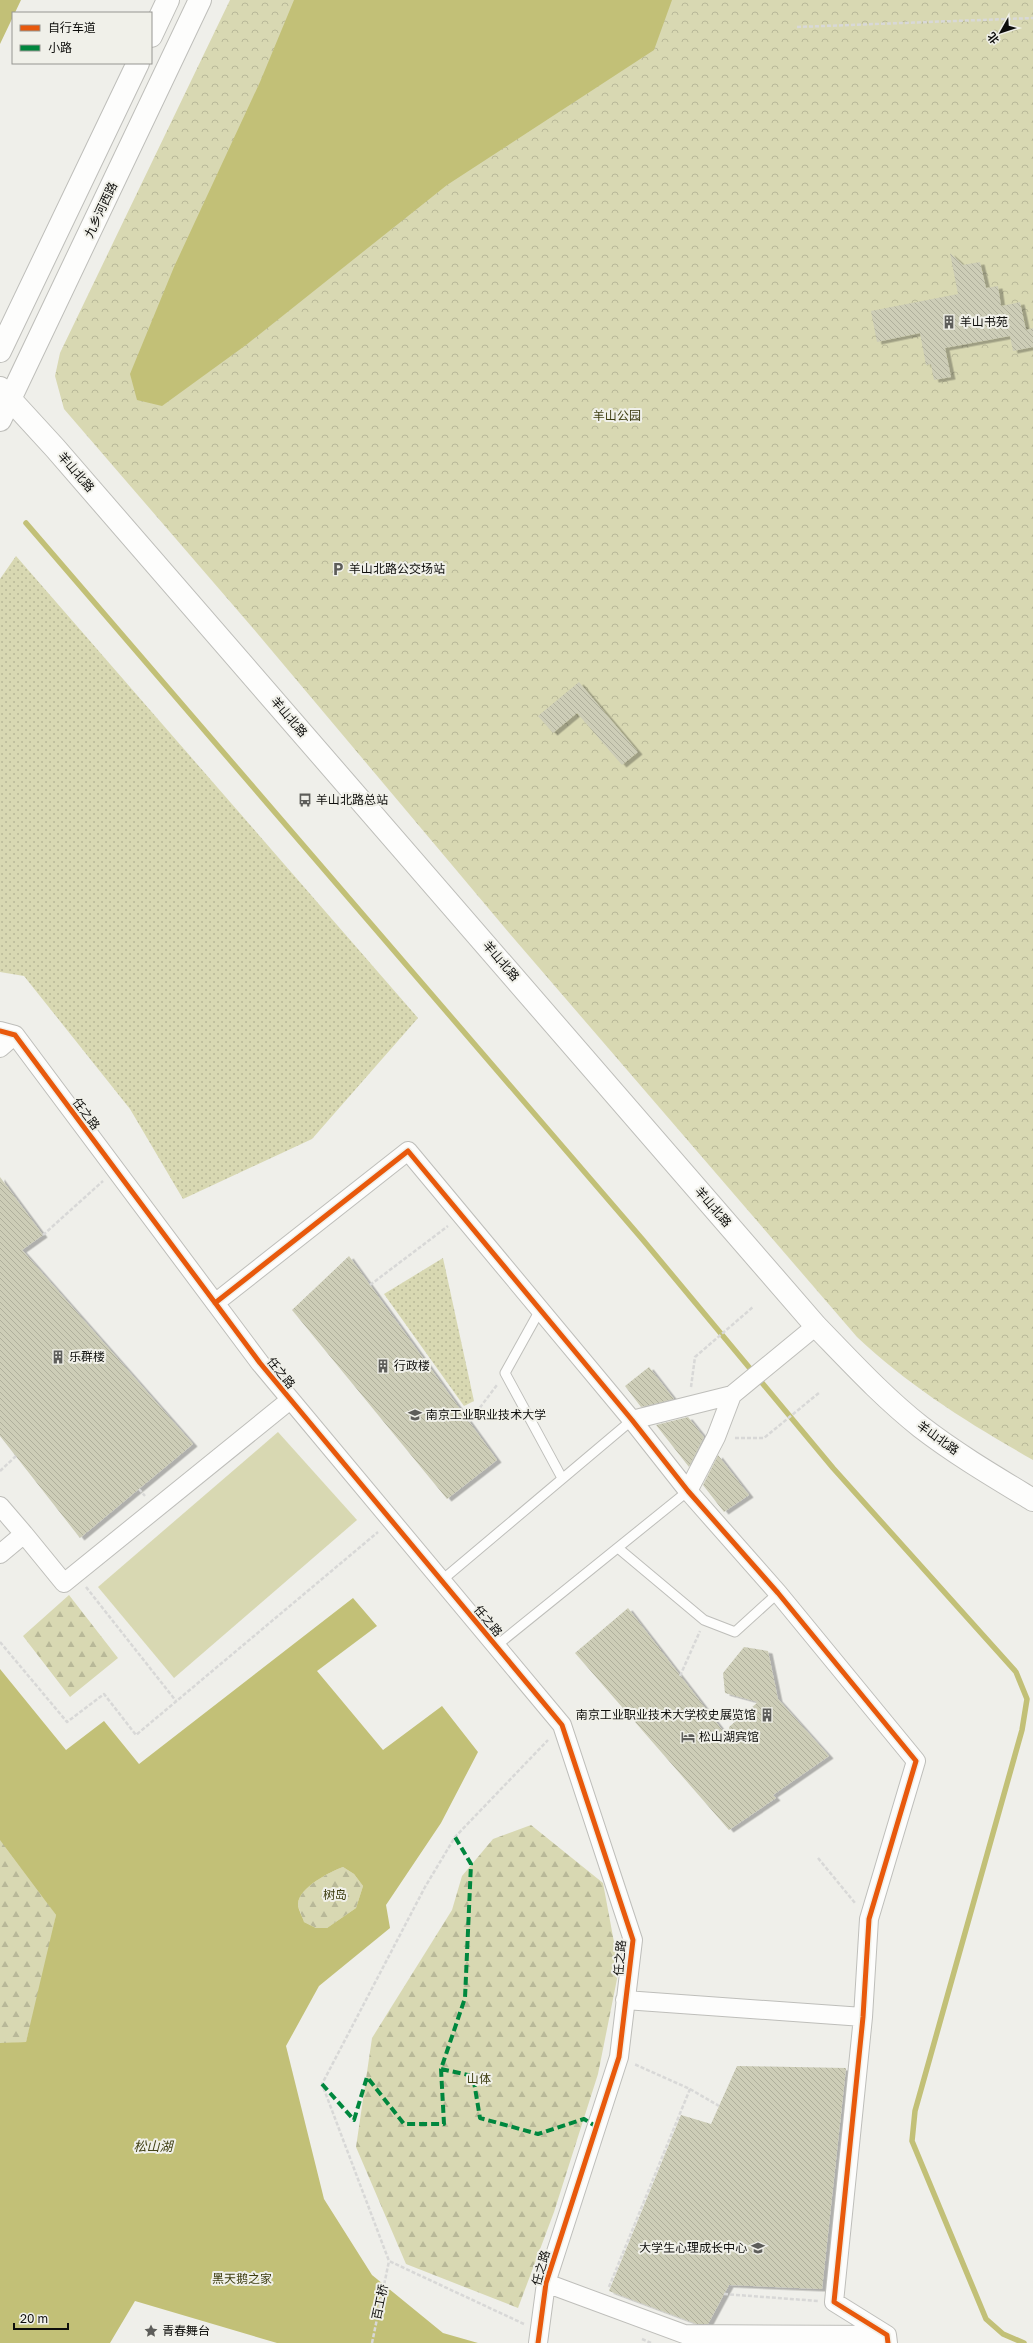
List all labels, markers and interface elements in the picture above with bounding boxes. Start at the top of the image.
legend [12,12,152,64]
north arrow [981,12,1021,52]
text: 自行车道 [48,20,96,35]
text: 北 [984,30,1001,47]
text: 小路 [48,40,72,55]
street label: 九乡河西路 [81,179,120,240]
building icon: 羊山书苑 [941,314,957,330]
place label: 羊山书苑 [960,314,1008,329]
park label: 羊山公园 [593,408,641,423]
street label: 羊山北路 [55,449,98,495]
parking icon: 羊山北路公交场站 [330,561,346,577]
place label: 羊山北路公交场站 [349,561,445,576]
street label: 羊山北路 [268,694,311,740]
bus stop icon: 羊山北路总站 [297,792,313,808]
place label: 羊山北路总站 [316,792,388,807]
street label: 羊山北路 [480,938,523,984]
street label: 任之路 [70,1095,103,1133]
street label: 羊山北路 [692,1184,735,1230]
building icon: 乐群楼 [50,1349,66,1365]
place label: 乐群楼 [69,1349,105,1364]
street label: 任之路 [264,1354,299,1391]
building icon: 行政楼 [375,1358,391,1374]
place label: 行政楼 [394,1358,430,1373]
school or university icon: 南京工业职业技术大学 [407,1407,423,1423]
place label: 南京工业职业技术大学 [426,1407,546,1422]
street label: 羊山北路 [914,1417,962,1458]
street label: 任之路 [471,1602,506,1639]
place label: 南京工业职业技术大学校史展览馆 [576,1707,756,1722]
building icon: 南京工业职业技术大学校史展览馆 [759,1707,775,1723]
hotel icon: 松山湖宾馆 [680,1729,696,1745]
place label: 松山湖宾馆 [699,1729,759,1744]
park label: 树岛 [323,1887,347,1902]
street label: 任之路 [610,1939,629,1977]
park label: 山体 [467,2071,491,2086]
water label: 松山湖 [133,2138,174,2154]
place label: 大学生心理成长中心 [639,2240,747,2255]
school or university icon: 大学生心理成长中心 [750,2240,766,2256]
street label: 任之路 [528,2248,553,2287]
park label: 黑天鹅之家 [212,2271,272,2286]
street label: 百工桥 [368,2283,391,2321]
scale bar [14,2305,68,2331]
text: 20 m [20,2311,48,2326]
place icon: 青春舞台 [143,2323,159,2339]
place label: 青春舞台 [162,2323,210,2338]

